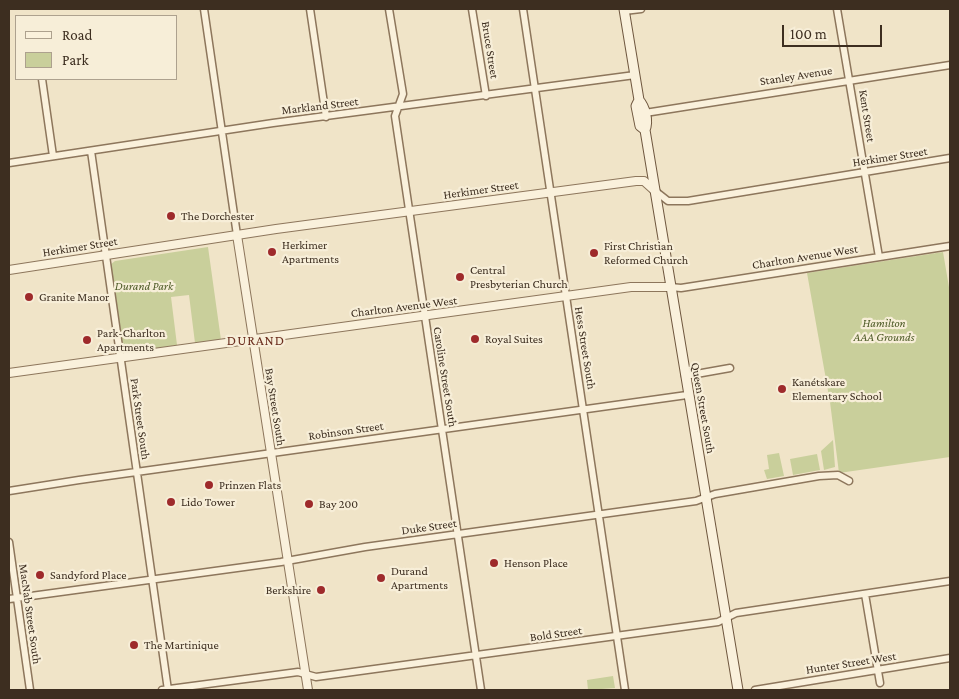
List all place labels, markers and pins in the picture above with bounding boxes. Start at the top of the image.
place label: The Dorchester [181,209,254,223]
marker: The Dorchester [165,210,177,222]
place label: Herkimer Apartments [282,238,339,266]
place label: First Christian Reformed Church [604,239,688,267]
marker: Herkimer Apartments [266,246,278,258]
marker: First Christian Reformed Church [588,247,600,259]
place label: Central Presbyterian Church [470,263,568,291]
marker: Central Presbyterian Church [454,271,466,283]
place label: Granite Manor [39,290,109,304]
marker: Granite Manor [23,291,35,303]
place label: Park-Charlton Apartments [97,326,165,354]
place label: Royal Suites [485,332,543,346]
marker: Royal Suites [469,333,481,345]
marker: Park-Charlton Apartments [81,334,93,346]
place label: Kanétskare Elementary School [792,375,882,403]
marker: Kanétskare Elementary School [776,383,788,395]
place label: Prinzen Flats [219,478,281,492]
marker: Prinzen Flats [203,479,215,491]
place label: Lido Tower [181,495,235,509]
marker: Lido Tower [165,496,177,508]
place label: Bay 200 [319,497,358,511]
marker: Bay 200 [303,498,315,510]
place label: Henson Place [504,556,568,570]
marker: Henson Place [488,557,500,569]
place label: Durand Apartments [391,564,448,592]
place label: Sandyford Place [50,568,126,582]
marker: Sandyford Place [34,569,46,581]
marker: Durand Apartments [375,572,387,584]
place label: Berkshire [266,583,311,597]
marker: Berkshire [315,584,327,596]
place label: The Martinique [144,638,219,652]
marker: The Martinique [128,639,140,651]

